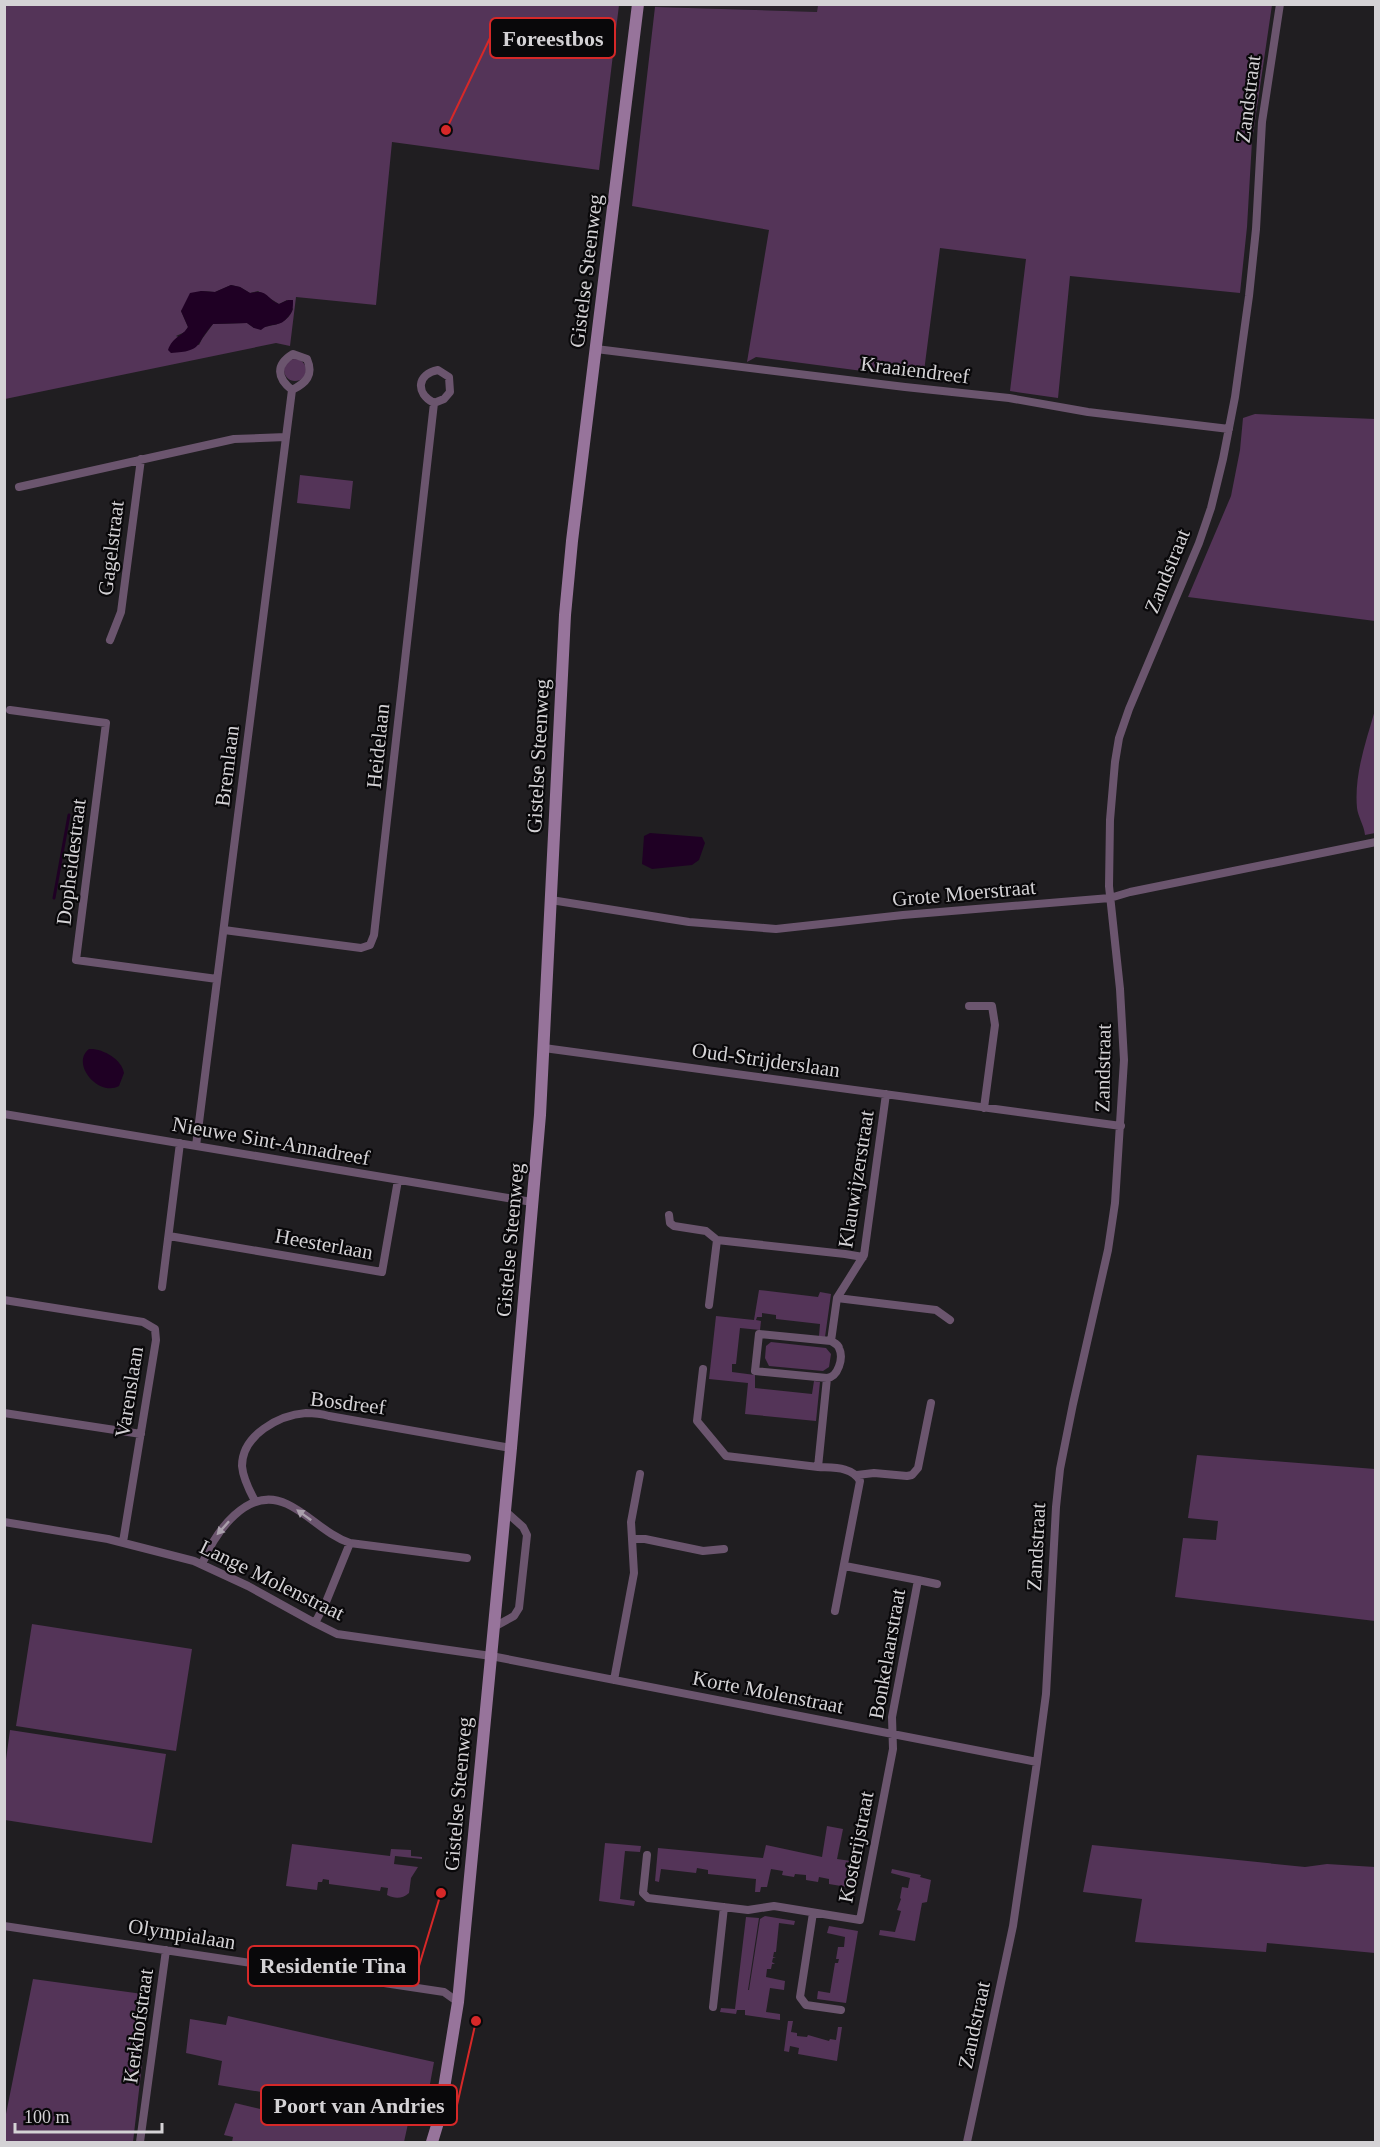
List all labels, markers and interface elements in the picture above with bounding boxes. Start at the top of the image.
callout: Foreestbos [490,18,615,58]
text: Foreestbos [502,26,604,51]
street label: Zandstraat [1231,53,1265,144]
street label: Gistelse Steenweg [565,192,607,349]
street label: Kraaiendreef [859,351,971,389]
street label: Gagelstraat [93,499,129,597]
street label: Zandstraat [1139,525,1195,617]
street label: Gistelse Steenweg [522,678,554,834]
street label: Heidelaan [362,702,394,790]
street label: Bremlaan [210,724,244,808]
street label: Dopheidestraat [51,797,91,927]
street label: Grote Moerstraat [891,875,1037,911]
street label: Zandstraat [1090,1023,1116,1113]
street label: Oud-Strijderslaan [690,1038,842,1082]
street label: Klauwijzerstraat [833,1108,879,1249]
street label: Nieuwe Sint-Annadreef [170,1112,372,1170]
street label: Gistelse Steenweg [491,1161,529,1318]
street label: Heesterlaan [273,1224,375,1265]
street label: Varenslaan [110,1344,148,1439]
street label: Bosdreef [309,1386,387,1420]
street label: Zandstraat [1022,1502,1050,1592]
one-way arrow [297,1509,313,1521]
one-way arrow [217,1520,230,1535]
street label: Lange Molenstraat [196,1535,348,1625]
street label: Bonkelaarstraat [864,1587,910,1721]
street label: Korte Molenstraat [690,1666,846,1718]
street label: Gistelse Steenweg [439,1715,477,1872]
street label: Kosterijstraat [833,1789,879,1905]
street label: Olympialaan [127,1914,238,1954]
callout: Residentie Tina [248,1946,419,1986]
text: Residentie Tina [260,1953,406,1978]
street label: Kerkhofstraat [118,1967,158,2085]
street label: Zandstraat [953,1979,995,2071]
callout: Poort van Andries [261,2085,457,2125]
text: Poort van Andries [273,2093,445,2118]
scale bar [15,2096,162,2134]
text: 100 m [24,2107,70,2127]

